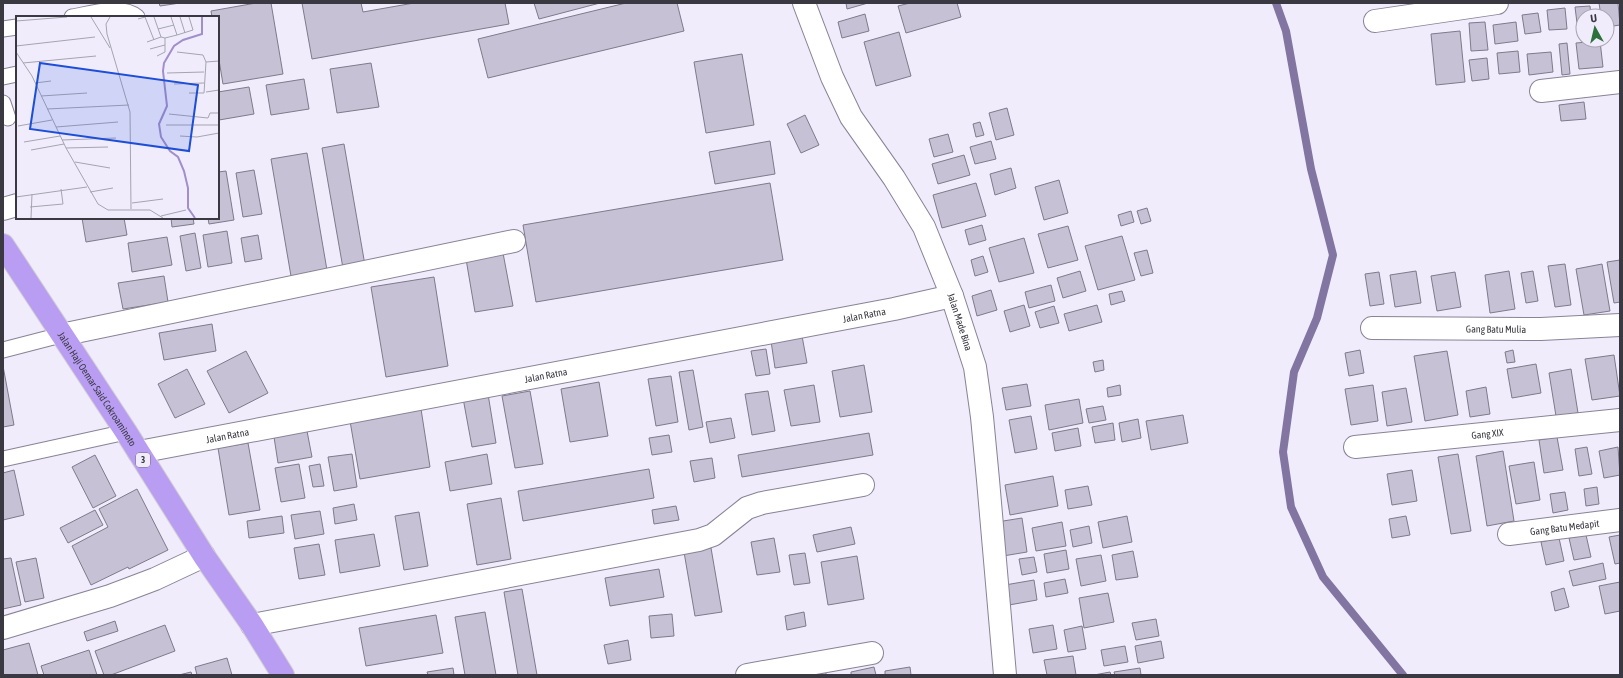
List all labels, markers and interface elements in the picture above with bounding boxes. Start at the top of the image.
north arrow [1575,8,1615,48]
text: U [1590,12,1598,24]
inset map [16,16,219,219]
street label: Jalan Made Bina [946,291,975,352]
street label: Jalan Ratna [842,305,887,324]
street label: Gang Batu Mulia [1466,323,1526,334]
street label: Jalan Haji Oemar Said Cokroaminoto [56,330,139,448]
street label: Jalan Ratna [523,365,568,384]
street label: Jalan Ratna [205,426,250,445]
street label: Gang XIX [1471,426,1504,441]
road number: 3 [136,453,150,467]
street label: Gang Batu Medapit [1529,517,1600,537]

